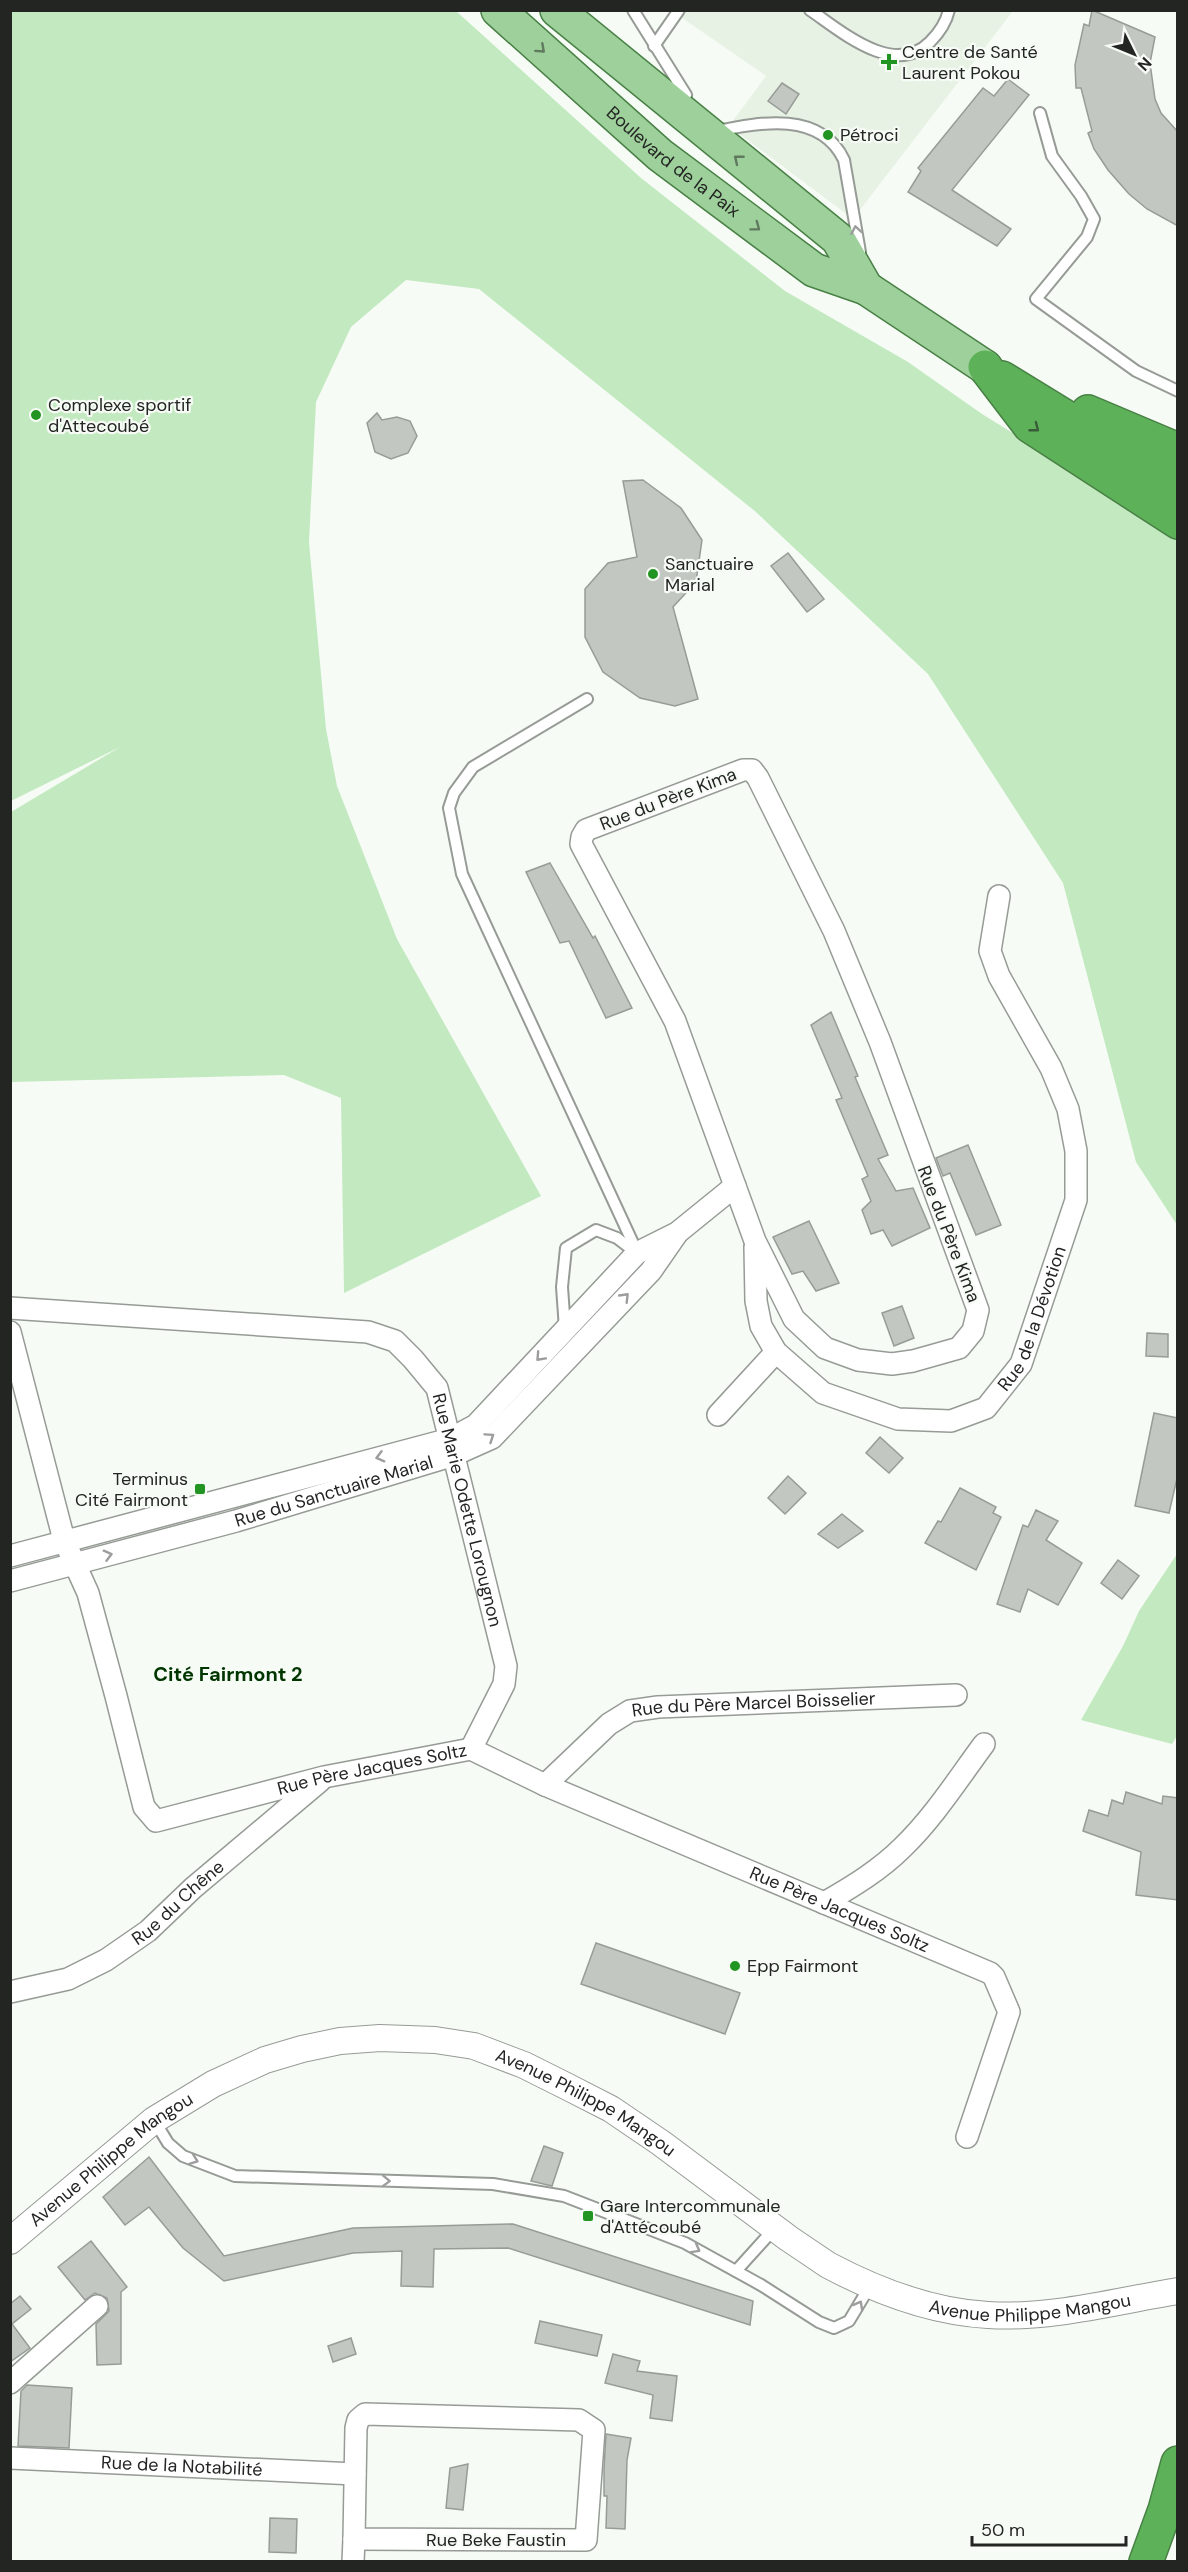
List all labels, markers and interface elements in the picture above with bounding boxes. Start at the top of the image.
north arrow [1104,24,1164,84]
place label: Centre de Santé Laurent Pokou [902,40,1038,85]
one-way arrow [534,42,545,53]
text: N [1133,52,1156,75]
marker: Centre de Santé Laurent Pokou [880,53,898,71]
street label: Boulevard de la Paix [601,101,745,223]
place label: Pétroci [840,123,899,147]
marker: Pétroci [821,128,835,142]
one-way arrow [734,155,745,166]
one-way arrow [750,219,761,230]
one-way arrow [850,226,863,236]
place label: Complexe sportif d'Attecoubé [48,393,191,438]
marker: Complexe sportif d'Attecoubé [29,408,43,422]
one-way arrow [1028,421,1039,432]
place label: Sanctuaire Marial [665,552,754,597]
marker: Sanctuaire Marial [646,567,660,581]
street label: Rue du Père Kima [596,762,740,836]
street label: Rue du Père Kima [912,1162,986,1306]
street label: Rue de la Dévotion [992,1243,1072,1396]
one-way arrow [618,1294,629,1305]
one-way arrow [536,1351,547,1361]
street label: Rue Marie Odette Lorougnon [427,1391,508,1629]
one-way arrow [483,1433,494,1444]
street label: Rue du Sanctuaire Marial [232,1450,436,1533]
one-way arrow [375,1450,386,1462]
place label: Terminus Cité Fairmont [75,1467,188,1512]
marker: Terminus Cité Fairmont [193,1482,207,1496]
one-way arrow [103,1550,113,1563]
district label: Cité Fairmont 2 [153,1661,303,1687]
street label: Rue du Père Marcel Boisselier [630,1686,876,1723]
street label: Rue Père Jacques Soltz [275,1738,469,1801]
street label: Rue du Chêne [127,1855,229,1951]
street label: Rue Père Jacques Soltz [746,1861,933,1958]
place label: Epp Fairmont [747,1954,858,1978]
marker: Epp Fairmont [728,1959,742,1973]
street label: Avenue Philippe Mangou [492,2043,681,2162]
street label: Avenue Philippe Mangou [24,2087,197,2232]
one-way arrow [188,2153,198,2166]
one-way arrow [381,2174,390,2187]
place label: Gare Intercommunale d'Attécoubé [600,2194,780,2239]
marker: Gare Intercommunale d'Attécoubé [581,2209,595,2223]
one-way arrow [689,2242,700,2253]
street label: Avenue Philippe Mangou [927,2288,1133,2328]
one-way arrow [852,2301,863,2311]
street label: Rue de la Notabilité [101,2450,263,2482]
scale bar [972,2509,1126,2547]
text: 50 m [981,2518,1025,2542]
street label: Rue Beke Faustin [426,2528,566,2552]

